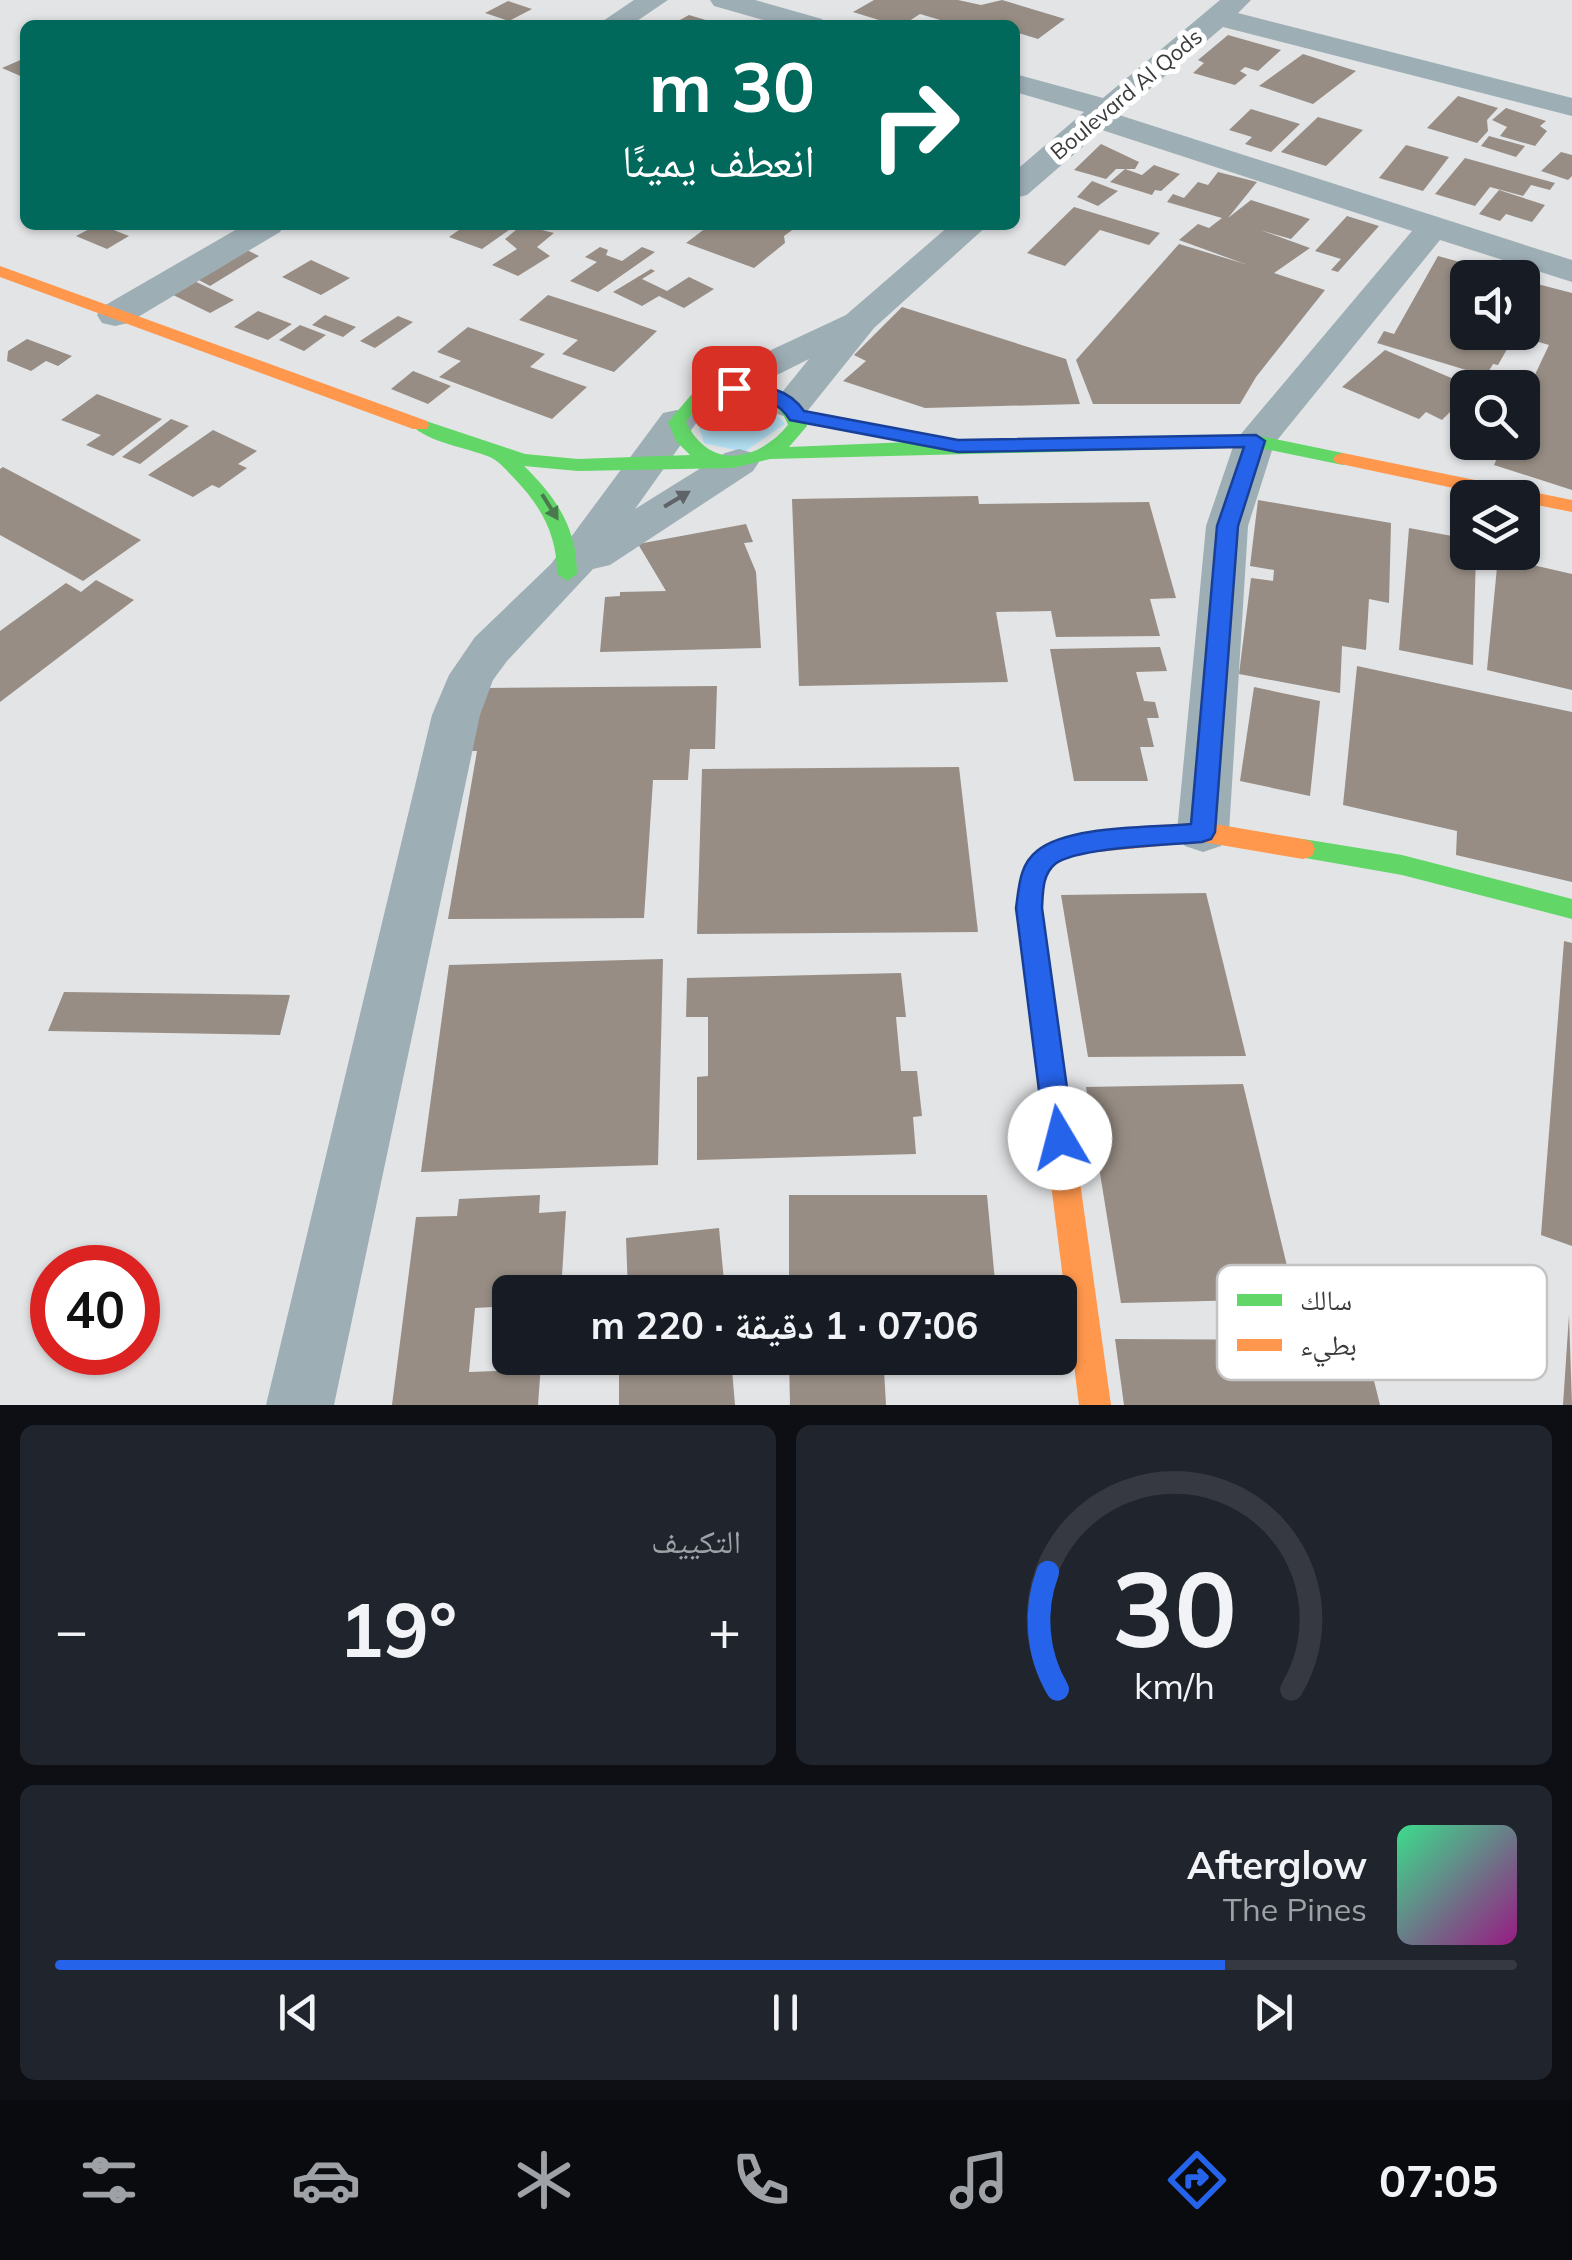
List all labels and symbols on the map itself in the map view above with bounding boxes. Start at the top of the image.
street label: Boulevard Al Qods [1044,22,1208,166]
pin [692,346,777,431]
one-way arrow [663,491,691,509]
one-way arrow [540,493,558,521]
position arrow [1008,1086,1112,1190]
speed limit sign: 40 [30,1245,160,1375]
legend [1217,1265,1547,1380]
text: سالك [1300,1282,1352,1317]
text: بطيء [1300,1327,1357,1368]

